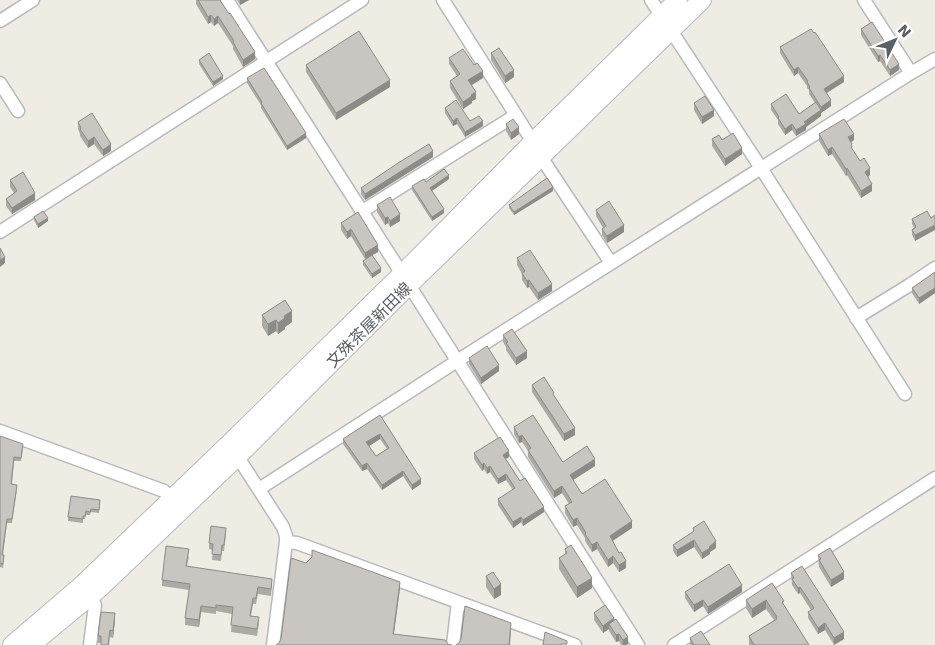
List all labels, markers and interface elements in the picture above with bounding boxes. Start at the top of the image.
north arrow [870,15,920,65]
text: N [895,21,914,41]
street label: 文殊茶屋新田線 [323,279,415,371]

